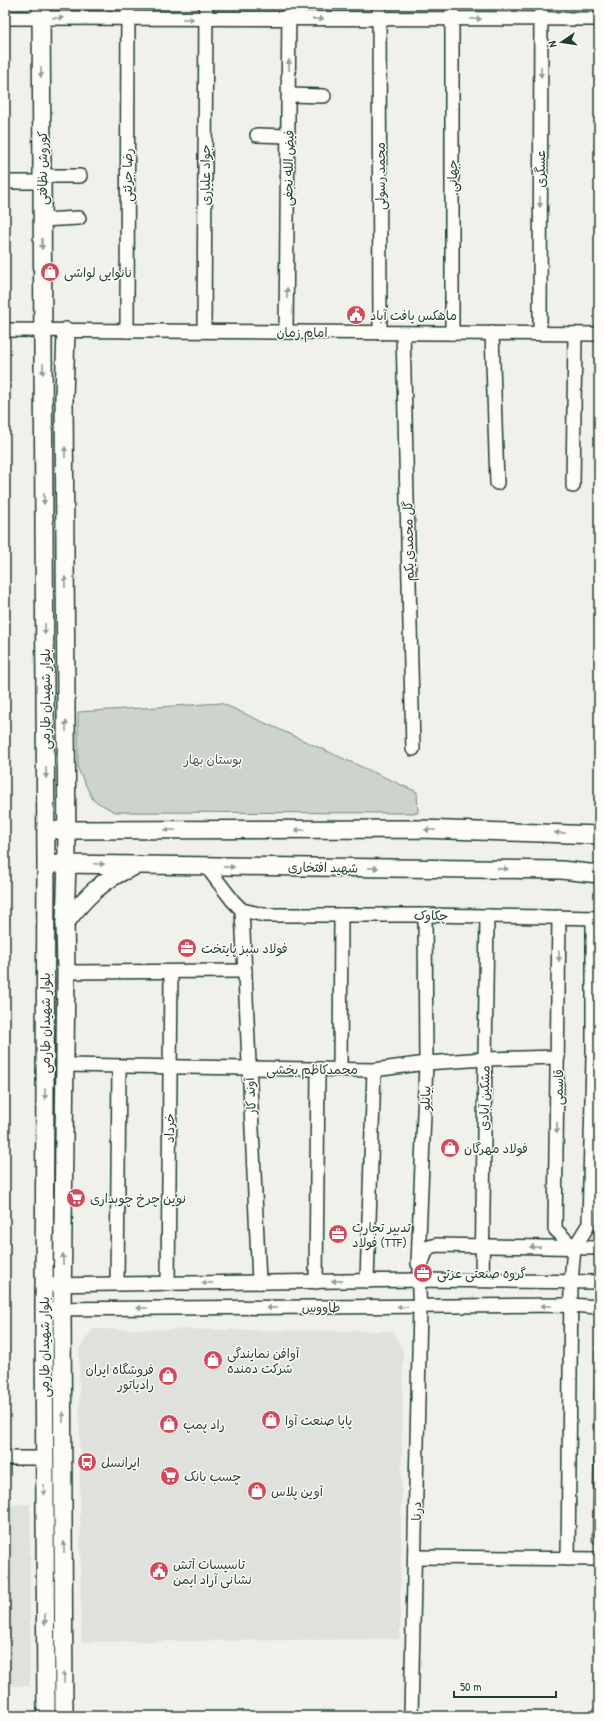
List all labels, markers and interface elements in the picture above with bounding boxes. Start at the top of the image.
one-way arrow [52,15,65,21]
one-way arrow [182,16,195,22]
one-way arrow [312,16,325,22]
one-way arrow [470,16,483,22]
north arrow [542,22,582,62]
text: N [545,40,560,49]
one-way arrow [286,58,292,71]
one-way arrow [38,66,44,79]
one-way arrow [538,66,544,79]
street label: فیض الله نجفی [278,130,299,206]
street label: کوروش نظافتی [33,131,52,205]
street label: محمد رسولی [371,142,390,210]
street label: جواد علیاری [196,144,214,206]
street label: رضا جرئتی [118,148,137,202]
street label: عسگری [531,150,549,188]
street label: جهانی [443,160,462,192]
one-way arrow [537,196,543,209]
one-way arrow [39,238,45,251]
shop icon: نانوایی لواشی [39,261,61,283]
place label: نانوایی لواشی [64,263,133,282]
one-way arrow [284,286,290,299]
public building icon: ماهکس یافت آباد [345,304,367,326]
place label: ماهکس یافت آباد [370,306,457,324]
street label: امام زمان [276,323,328,343]
one-way arrow [40,363,46,376]
one-way arrow [61,446,68,458]
one-way arrow [41,493,47,506]
street label: گل محمدی یکم [398,500,420,581]
one-way arrow [62,575,68,588]
one-way arrow [42,623,48,636]
street label: بلوار شهیدان طارمی [36,649,55,749]
one-way arrow [63,719,69,732]
park label: بوستان بهار [183,750,242,768]
one-way arrow [43,767,49,780]
one-way arrow [294,826,306,833]
one-way arrow [424,826,436,833]
one-way arrow [163,827,176,833]
one-way arrow [554,830,566,837]
street label: شهید افتخاری [288,857,358,877]
one-way arrow [93,861,106,867]
one-way arrow [223,863,235,870]
one-way arrow [367,865,380,871]
one-way arrow [497,866,510,872]
street label: چکاوک [414,906,448,924]
office icon: فولاد سبز پایتخت [176,937,198,959]
place label: فولاد سبز پایتخت [201,939,288,957]
one-way arrow [556,950,562,963]
street label: بلوار شهیدان طارمی [36,973,55,1073]
street label: محمدکاظم بخشی [266,1060,358,1080]
street label: مشکین آبادی [474,1065,494,1131]
street label: قاسمی [549,1069,568,1105]
street label: آوند کار [240,1076,260,1116]
street label: بیانلو [416,1085,434,1112]
one-way arrow [42,1088,48,1101]
street label: خرداد [160,1113,178,1143]
one-way arrow [554,1122,560,1135]
shop icon: فولاد مهرگان [439,1137,461,1159]
place label: فولاد مهرگان [464,1139,528,1157]
supermarket icon: نوین چرخ چوبداری [65,1187,87,1209]
place label: نوین چرخ چوبداری [90,1189,186,1208]
place label: تدبیر تجارت فولاد (TTF) [352,1218,411,1251]
office icon: تدبیر تجارت فولاد (TTF) [327,1223,349,1245]
one-way arrow [528,1244,541,1250]
one-way arrow [60,1252,66,1265]
office icon: گروه صنعتی عزتی [412,1262,434,1284]
place label: گروه صنعتی عزتی [437,1264,527,1283]
one-way arrow [330,1278,343,1284]
one-way arrow [200,1280,213,1286]
street label: بلوار شهیدان طارمی [35,1297,54,1397]
street label: طاووس [302,1298,340,1316]
one-way arrow [539,1303,552,1309]
one-way arrow [395,1304,408,1310]
one-way arrow [135,1305,148,1311]
one-way arrow [265,1305,278,1311]
place label: آوافن نمایندگی شرکت دمنده [227,1344,300,1377]
shop icon: آوافن نمایندگی شرکت دمنده [202,1349,224,1371]
place label: فروشگاه ایران رادیاتور [85,1360,154,1393]
shop icon: فروشگاه ایران رادیاتور [157,1365,179,1387]
shop icon: پایا صنعت آوا [260,1409,282,1431]
one-way arrow [60,1410,66,1423]
place label: پایا صنعت آوا [285,1411,352,1429]
shop icon: راد پمپ [158,1413,180,1435]
place label: راد پمپ [183,1415,225,1433]
bus stop icon: ایرانسل [76,1451,98,1473]
place label: ایرانسل [101,1453,140,1471]
supermarket icon: چسب بانک [159,1465,181,1487]
place label: چسب بانک [184,1467,242,1485]
shop icon: آوین پلاس [246,1480,268,1502]
place label: آوین پلاس [271,1482,324,1500]
one-way arrow [41,1484,47,1497]
street label: درنا [407,1501,425,1521]
one-way arrow [60,1541,67,1553]
place label: تاسیسات آتش نشانی آراد ایمن [173,1555,252,1589]
public building icon: تاسیسات آتش نشانی آراد ایمن [148,1560,170,1582]
one-way arrow [42,1613,48,1626]
one-way arrow [61,1670,67,1683]
scale bar [454,1673,556,1699]
text: 50 m [460,1678,481,1695]

